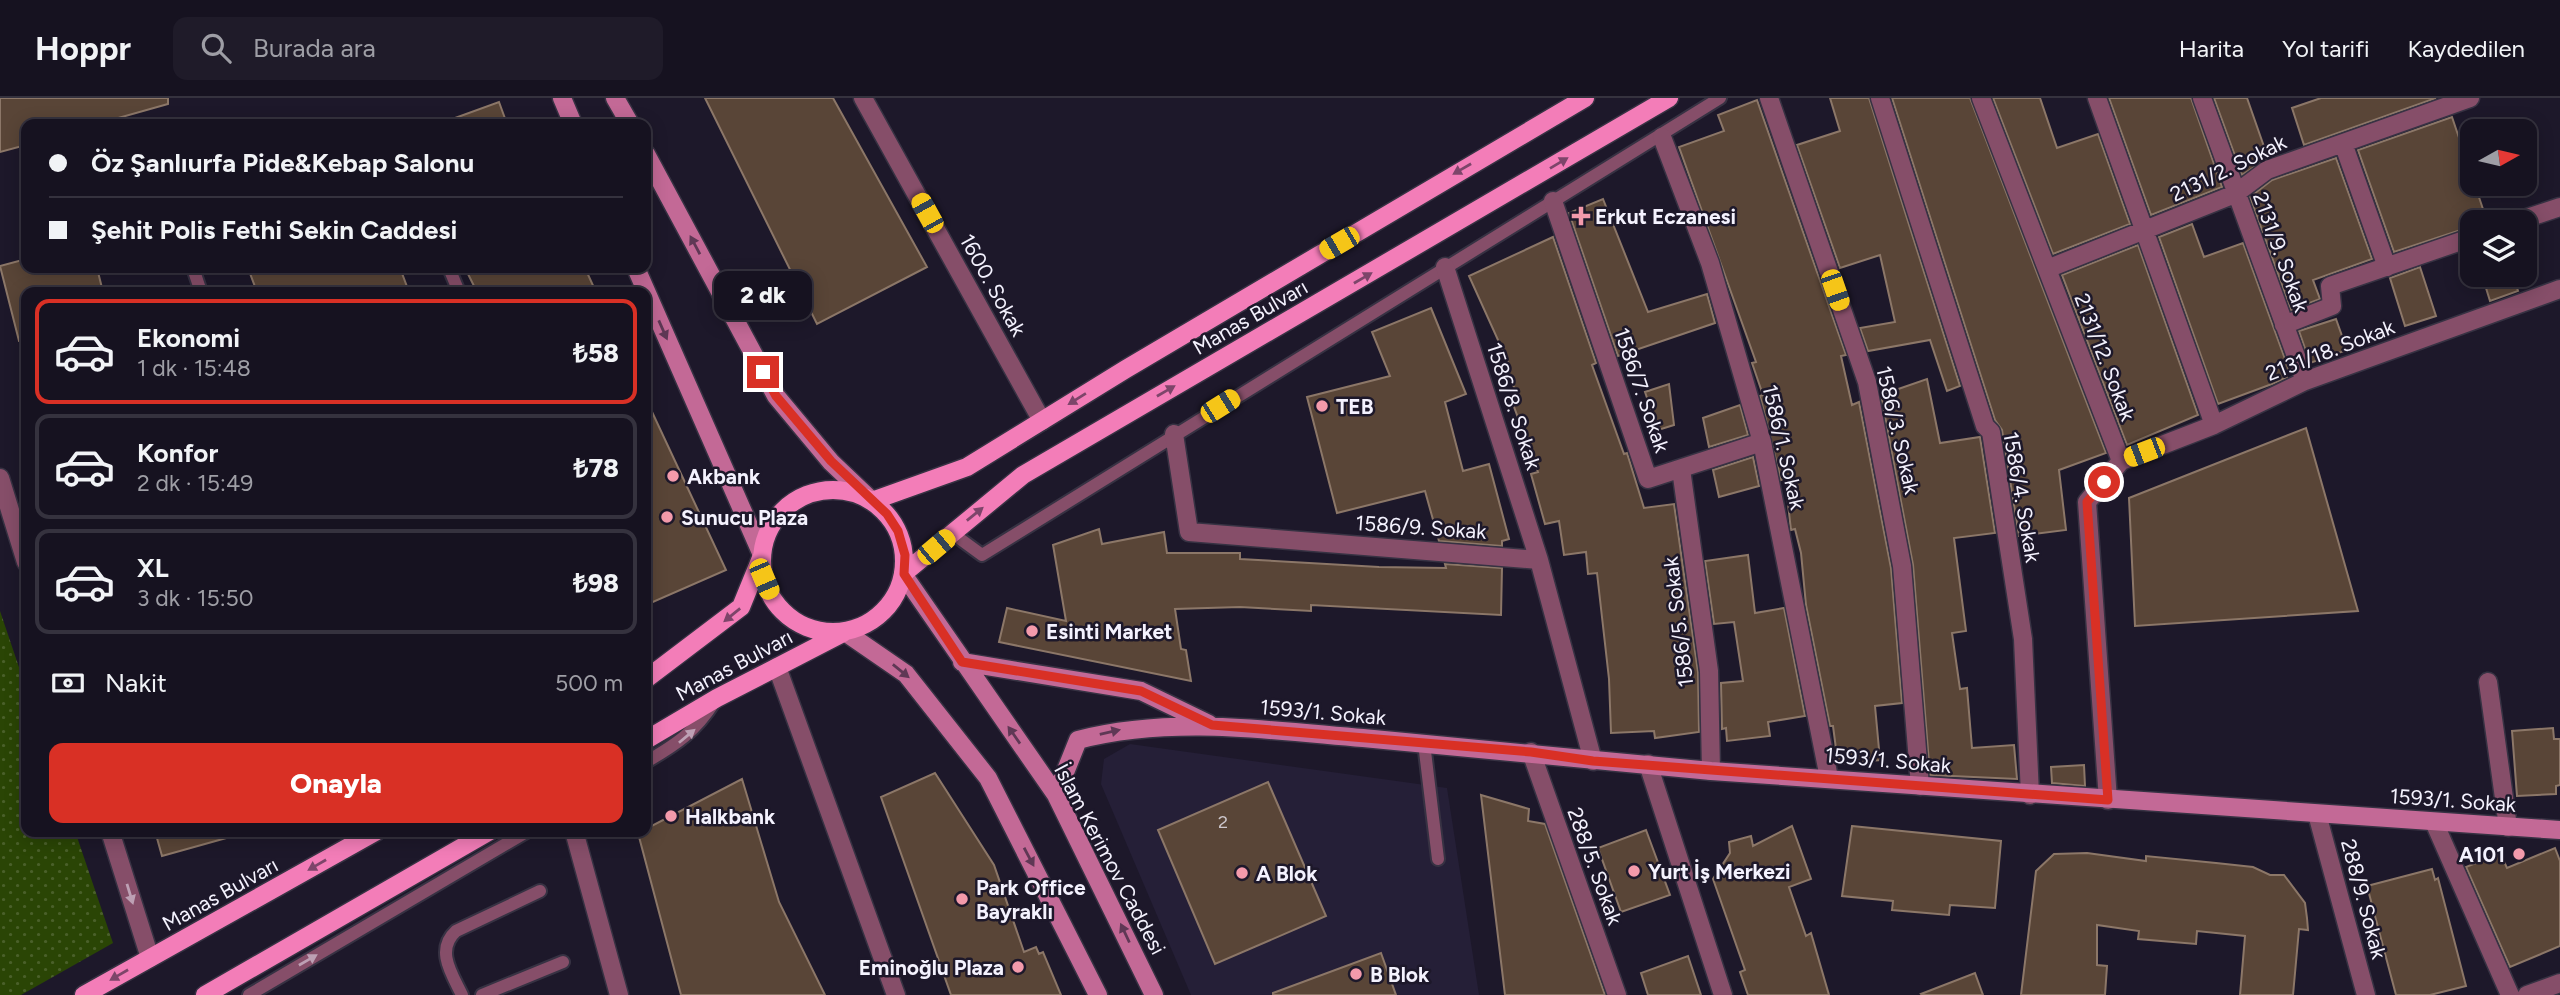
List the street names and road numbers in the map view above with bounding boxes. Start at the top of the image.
street label: 2131/2. Sokak [2166,129,2291,207]
street label: 2131/9. Sokak [2248,189,2315,316]
street label: 1600. Sokak [955,230,1032,341]
street label: Manas Bulvarı [1188,274,1312,360]
street label: 2131/12. Sokak [2069,290,2141,425]
street label: 2131/18. Sokak [2262,314,2399,386]
street label: 1586/7. Sokak [1609,324,1675,457]
street label: 1586/8. Sokak [1482,339,1547,473]
street label: 1586/3. Sokak [1871,364,1925,497]
street label: 1586/1. Sokak [1757,382,1811,513]
street label: 1586/4. Sokak [1998,430,2046,565]
street label: 1586/9. Sokak [1355,510,1488,544]
street label: 1586/5. Sokak [1657,555,1698,689]
street label: Manas Bulvarı [671,624,797,706]
street label: 1593/1. Sokak [1259,694,1388,730]
street label: 1593/1. Sokak [1824,742,1953,778]
street label: İslam Kerimov Caddesi [1049,759,1171,959]
street label: 1593/1. Sokak [2389,783,2518,817]
street label: 288/5. Sokak [1562,804,1628,929]
street label: 288/9. Sokak [2336,836,2392,962]
street label: Manas Bulvarı [158,852,282,936]

